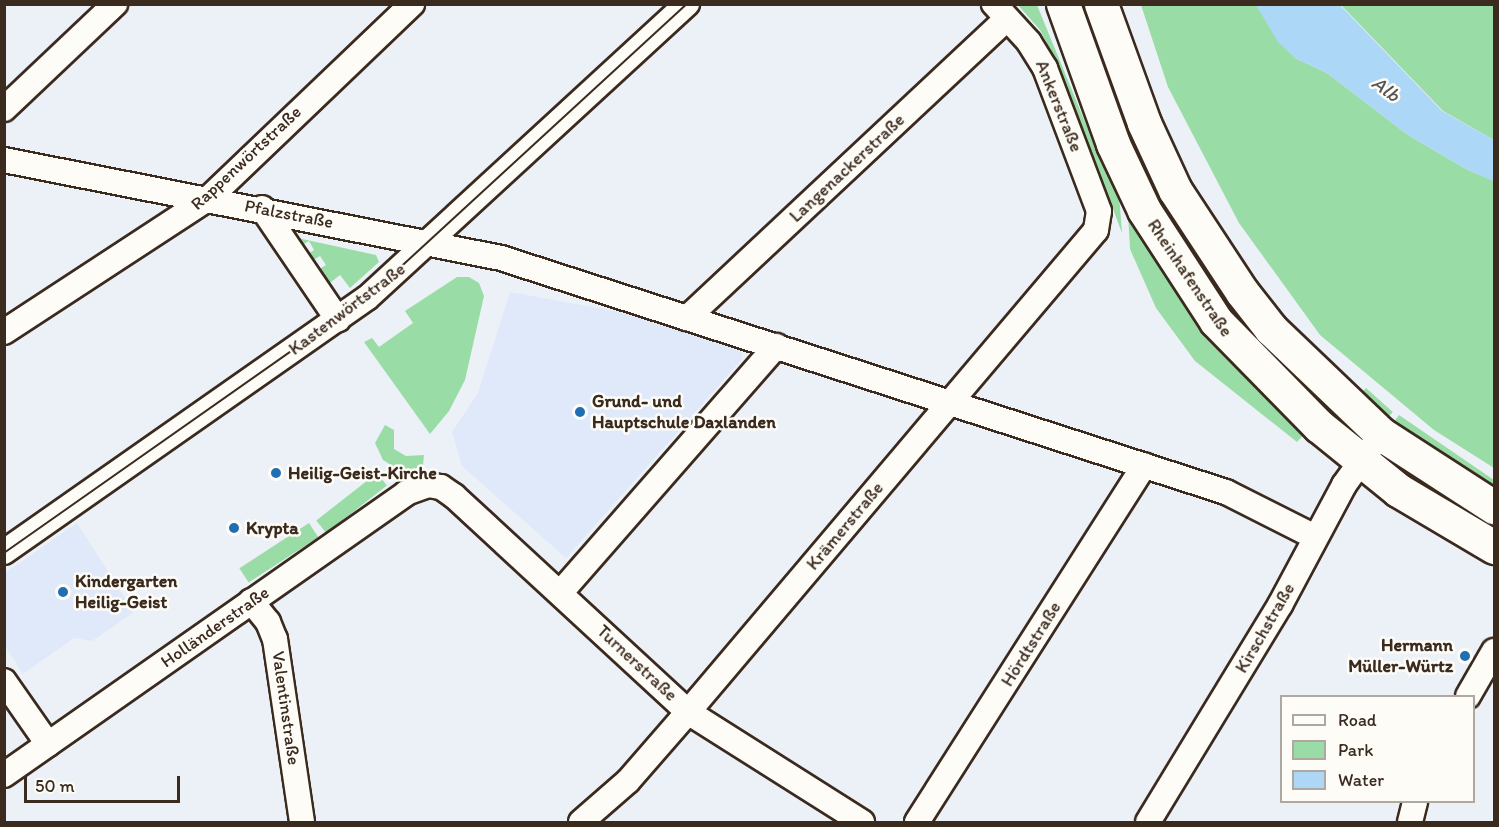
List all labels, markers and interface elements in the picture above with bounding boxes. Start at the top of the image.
street label: Ankerstraße [1031,57,1087,155]
water label: Alb [1367,71,1405,107]
street label: Rappenwörtstraße [186,101,306,215]
street label: Langenackerstraße [785,109,909,227]
street label: Pfalzstraße [243,195,335,233]
street label: Rheinhafenstraße [1143,215,1237,341]
street label: Kastenwörtstraße [284,258,410,360]
place label: Grund- und Hauptschule Daxlanden [592,391,776,434]
marker: Grund- und Hauptschule Daxlanden [573,405,587,419]
place label: Heilig-Geist-Kirche [288,462,437,484]
marker: Heilig-Geist-Kirche [269,466,283,480]
street label: Krämerstraße [802,477,888,575]
place label: Krypta [246,517,299,539]
marker: Krypta [227,521,241,535]
place label: Kindergarten Heilig-Geist [75,571,177,614]
street label: Kirschstraße [1231,579,1299,677]
street label: Holländerstraße [157,582,273,672]
marker: Kindergarten Heilig-Geist [56,585,70,599]
street label: Hördtstraße [996,598,1066,690]
street label: Turnerstraße [592,620,682,706]
place label: Hermann Müller-Würtz [1348,635,1453,678]
marker: Hermann Müller-Würtz [1458,649,1472,663]
street label: Valentinstraße [267,650,305,766]
legend [1280,695,1475,803]
text: Road [1338,709,1377,731]
text: Park [1338,739,1373,761]
scale bar [27,764,183,802]
text: Water [1338,769,1384,791]
text: 50 m [35,775,75,797]

